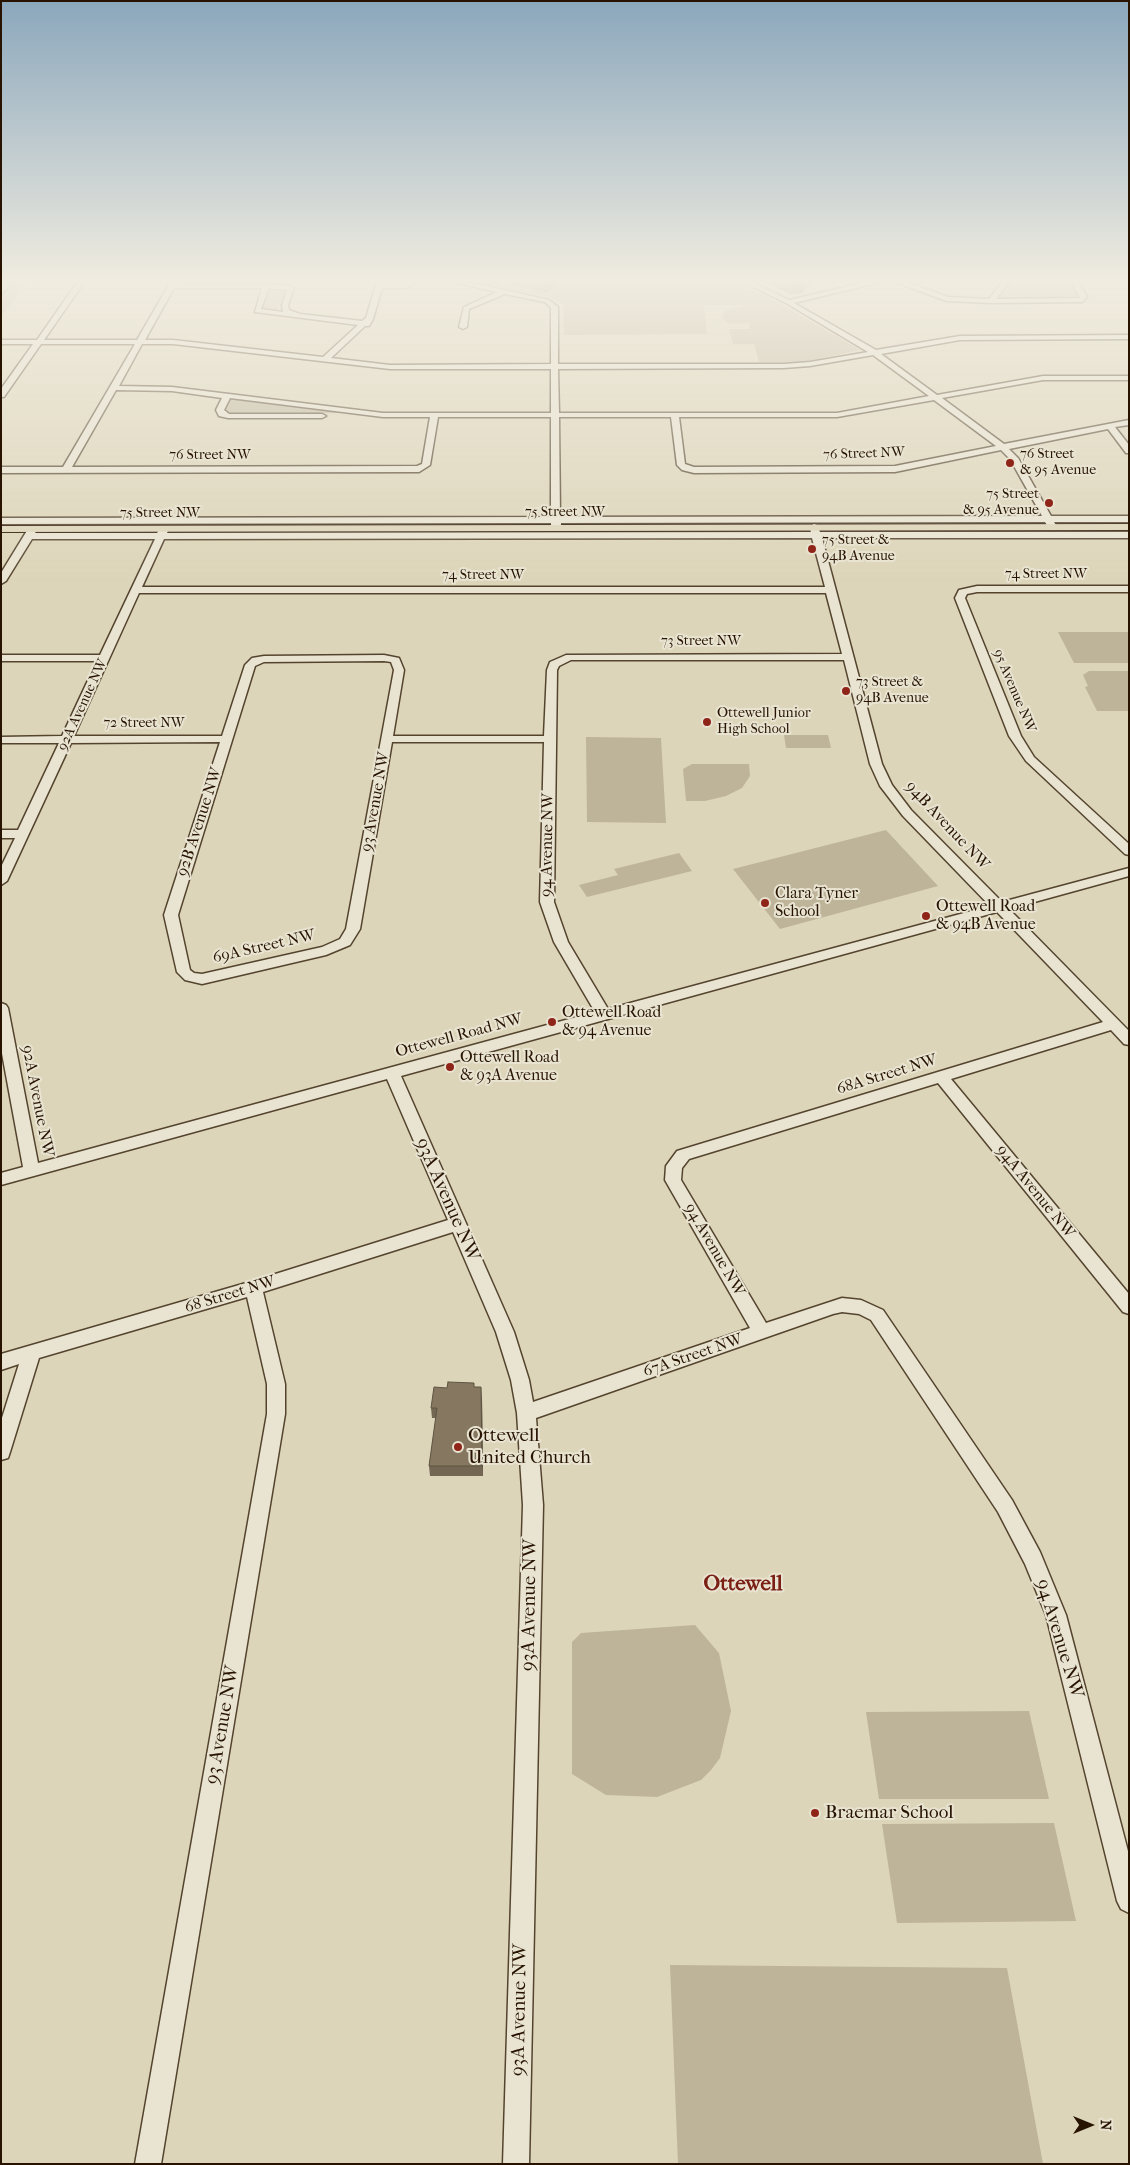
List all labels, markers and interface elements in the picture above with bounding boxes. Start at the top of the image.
street label: 76 Street NW [823,444,905,464]
place label: 76 Street & 95 Avenue [1020,447,1096,480]
street label: 76 Street NW [169,448,251,464]
marker: 76 Street & 95 Avenue [1004,457,1016,469]
place label: 75 Street & 95 Avenue [963,487,1039,520]
marker: 75 Street & 95 Avenue [1043,497,1055,509]
street label: 75 Street NW [525,505,605,521]
street label: 75 Street NW [120,506,200,522]
place label: 75 Street & 94B Avenue [822,533,895,566]
marker: 75 Street & 94B Avenue [806,543,818,555]
street label: 74 Street NW [1005,567,1087,583]
street label: 74 Street NW [442,568,524,584]
street label: 73 Street NW [661,634,741,650]
street label: 95 Avenue NW [989,647,1039,735]
street label: 92A Avenue NW [54,657,112,753]
place label: 73 Street & 94B Avenue [856,675,929,708]
marker: 73 Street & 94B Avenue [840,685,852,697]
place label: Ottewell Junior High School [717,706,811,739]
street label: 72 Street NW [103,716,185,732]
marker: Ottewell Junior High School [701,716,713,728]
street label: 93 Avenue NW [358,750,394,854]
street label: 92B Avenue NW [173,765,227,879]
street label: 94B Avenue NW [901,778,993,874]
street label: 94 Avenue NW [537,793,559,897]
place label: Clara Tyner School [775,884,858,922]
marker: Clara Tyner School [759,897,771,909]
place label: Ottewell Road & 94B Avenue [936,897,1036,935]
marker: Ottewell Road & 94B Avenue [920,910,932,922]
street label: 69A Street NW [211,926,317,968]
place label: Ottewell Road & 94 Avenue [562,1003,661,1041]
street label: Ottewell Road NW [393,1010,525,1062]
marker: Ottewell Road & 94 Avenue [546,1016,558,1028]
street label: 92A Avenue NW [17,1044,57,1158]
place label: Ottewell Road & 93A Avenue [460,1048,559,1086]
street label: 68A Street NW [834,1051,940,1099]
marker: Ottewell Road & 93A Avenue [444,1061,456,1073]
street label: 93A Avenue NW [410,1135,484,1265]
street label: 94A Avenue NW [992,1142,1078,1242]
street label: 94 Avenue NW [680,1200,748,1300]
street label: 68 Street NW [182,1272,278,1318]
street label: 67A Street NW [641,1330,745,1382]
place label: Ottewell United Church [468,1425,591,1469]
marker: Ottewell United Church [452,1441,464,1453]
street label: 93A Avenue NW [517,1539,543,1671]
district label: Ottewell [704,1572,782,1598]
street label: 94 Avenue NW [1030,1577,1088,1701]
street label: 93 Avenue NW [201,1664,245,1786]
place label: Braemar School [825,1802,953,1824]
marker: Braemar School [809,1807,821,1819]
street label: 93A Avenue NW [507,1944,533,2076]
north arrow [1065,2100,1115,2150]
text: N [1097,2120,1114,2130]

